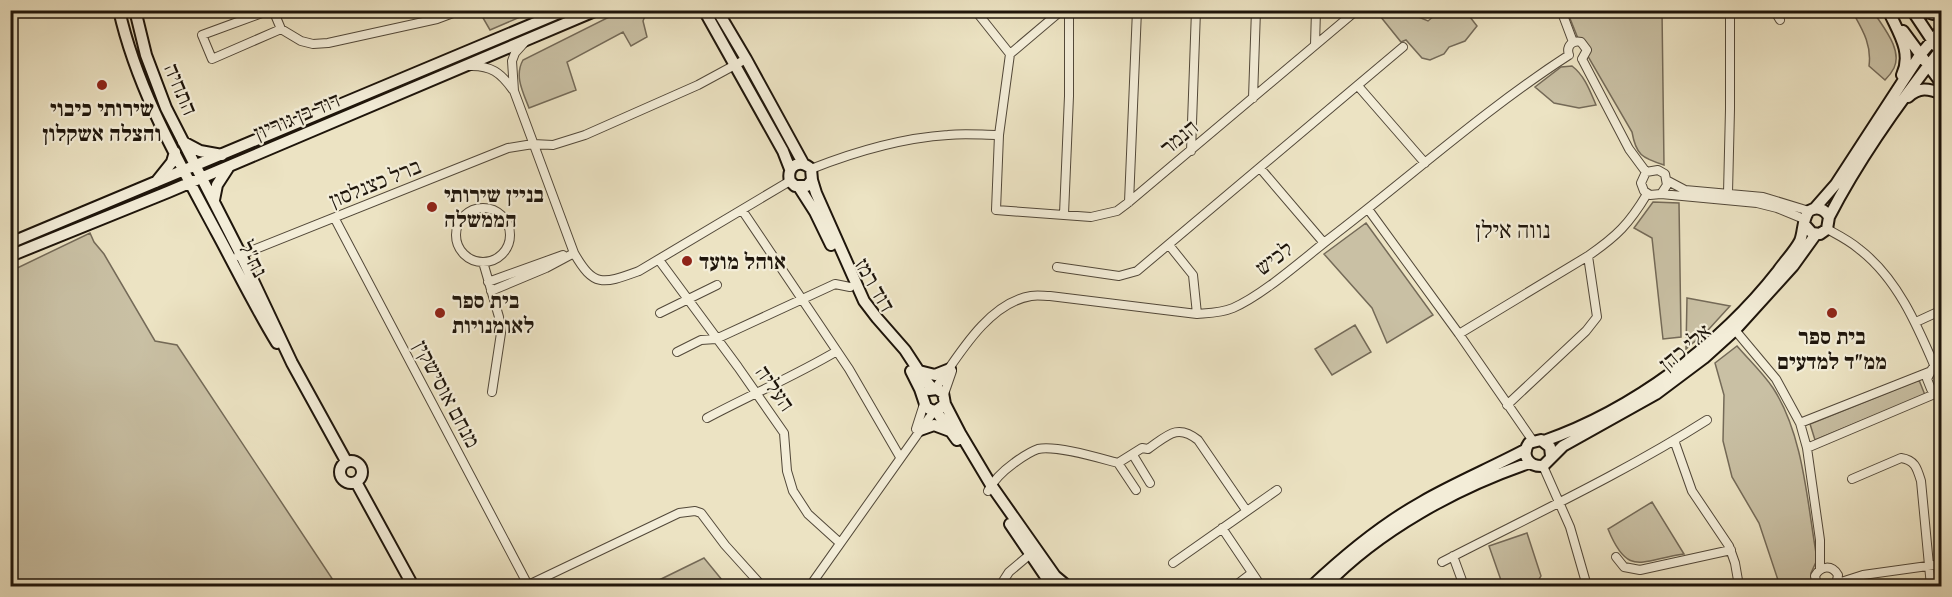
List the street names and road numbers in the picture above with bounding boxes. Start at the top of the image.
street label: התחיה [157,59,205,119]
street label: דוד בן גוריון [249,85,345,147]
street label: הנמר [1154,113,1204,161]
street label: ברל כצנלסון [325,151,425,215]
street label: לכיש [1249,234,1299,282]
street label: נח"ל [231,236,275,282]
street label: דוד רמז [848,253,902,317]
street label: אלי כהן [1653,317,1717,377]
street label: מנחם אוסישקין [407,335,487,453]
street label: העליה [749,359,801,417]

